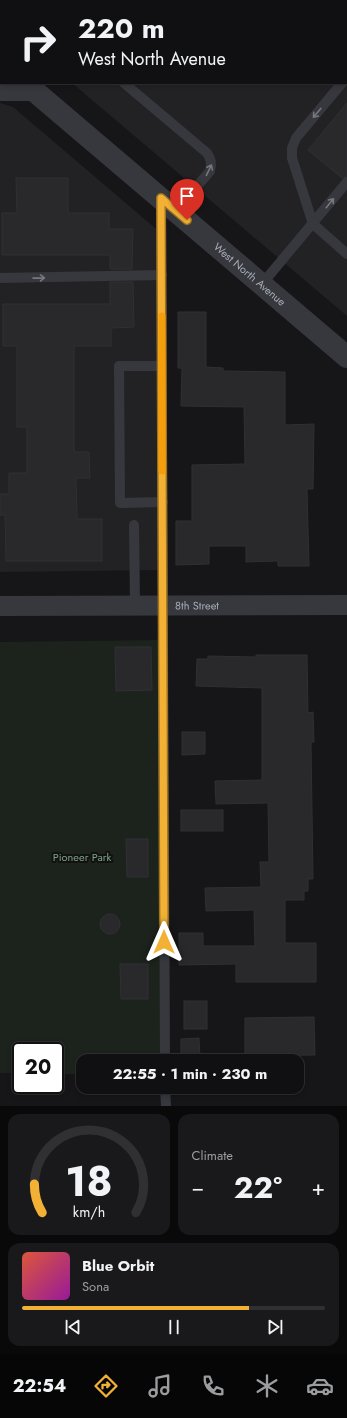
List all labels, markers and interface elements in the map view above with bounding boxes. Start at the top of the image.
text: 220 m [78,8,165,49]
icon: right [12,16,64,68]
text: West North Avenue [78,46,226,72]
one-way arrow [312,107,321,118]
one-way arrow [206,164,213,176]
pin [170,179,204,220]
icon: arrive [176,185,198,207]
one-way arrow [325,198,334,208]
street label: West North Avenue [210,239,290,310]
one-way arrow [32,274,45,281]
street label: 8th Street [175,597,219,613]
park label: Pioneer Park [53,849,111,865]
position arrow [143,921,185,963]
speed limit sign: 20 [12,1042,64,1094]
text: 22:55 · 1 min · 230 m [113,1063,267,1085]
text: Climate [192,1146,233,1165]
text: 18 [65,1150,112,1211]
text: 22° [234,1166,282,1209]
text: − [192,1171,204,1203]
text: + [311,1171,325,1203]
text: km/h [73,1201,105,1221]
text: Blue Orbit [82,1255,154,1277]
text: Sona [82,1277,109,1296]
icon: previous [62,1316,84,1338]
icon: pause [163,1316,185,1338]
icon: next [264,1316,286,1338]
icon: directions [92,1372,120,1400]
icon: music [146,1372,174,1400]
icon: phone [199,1372,227,1400]
icon: climate [253,1372,281,1400]
icon: car [306,1372,334,1400]
text: 22:54 [13,1373,66,1399]

